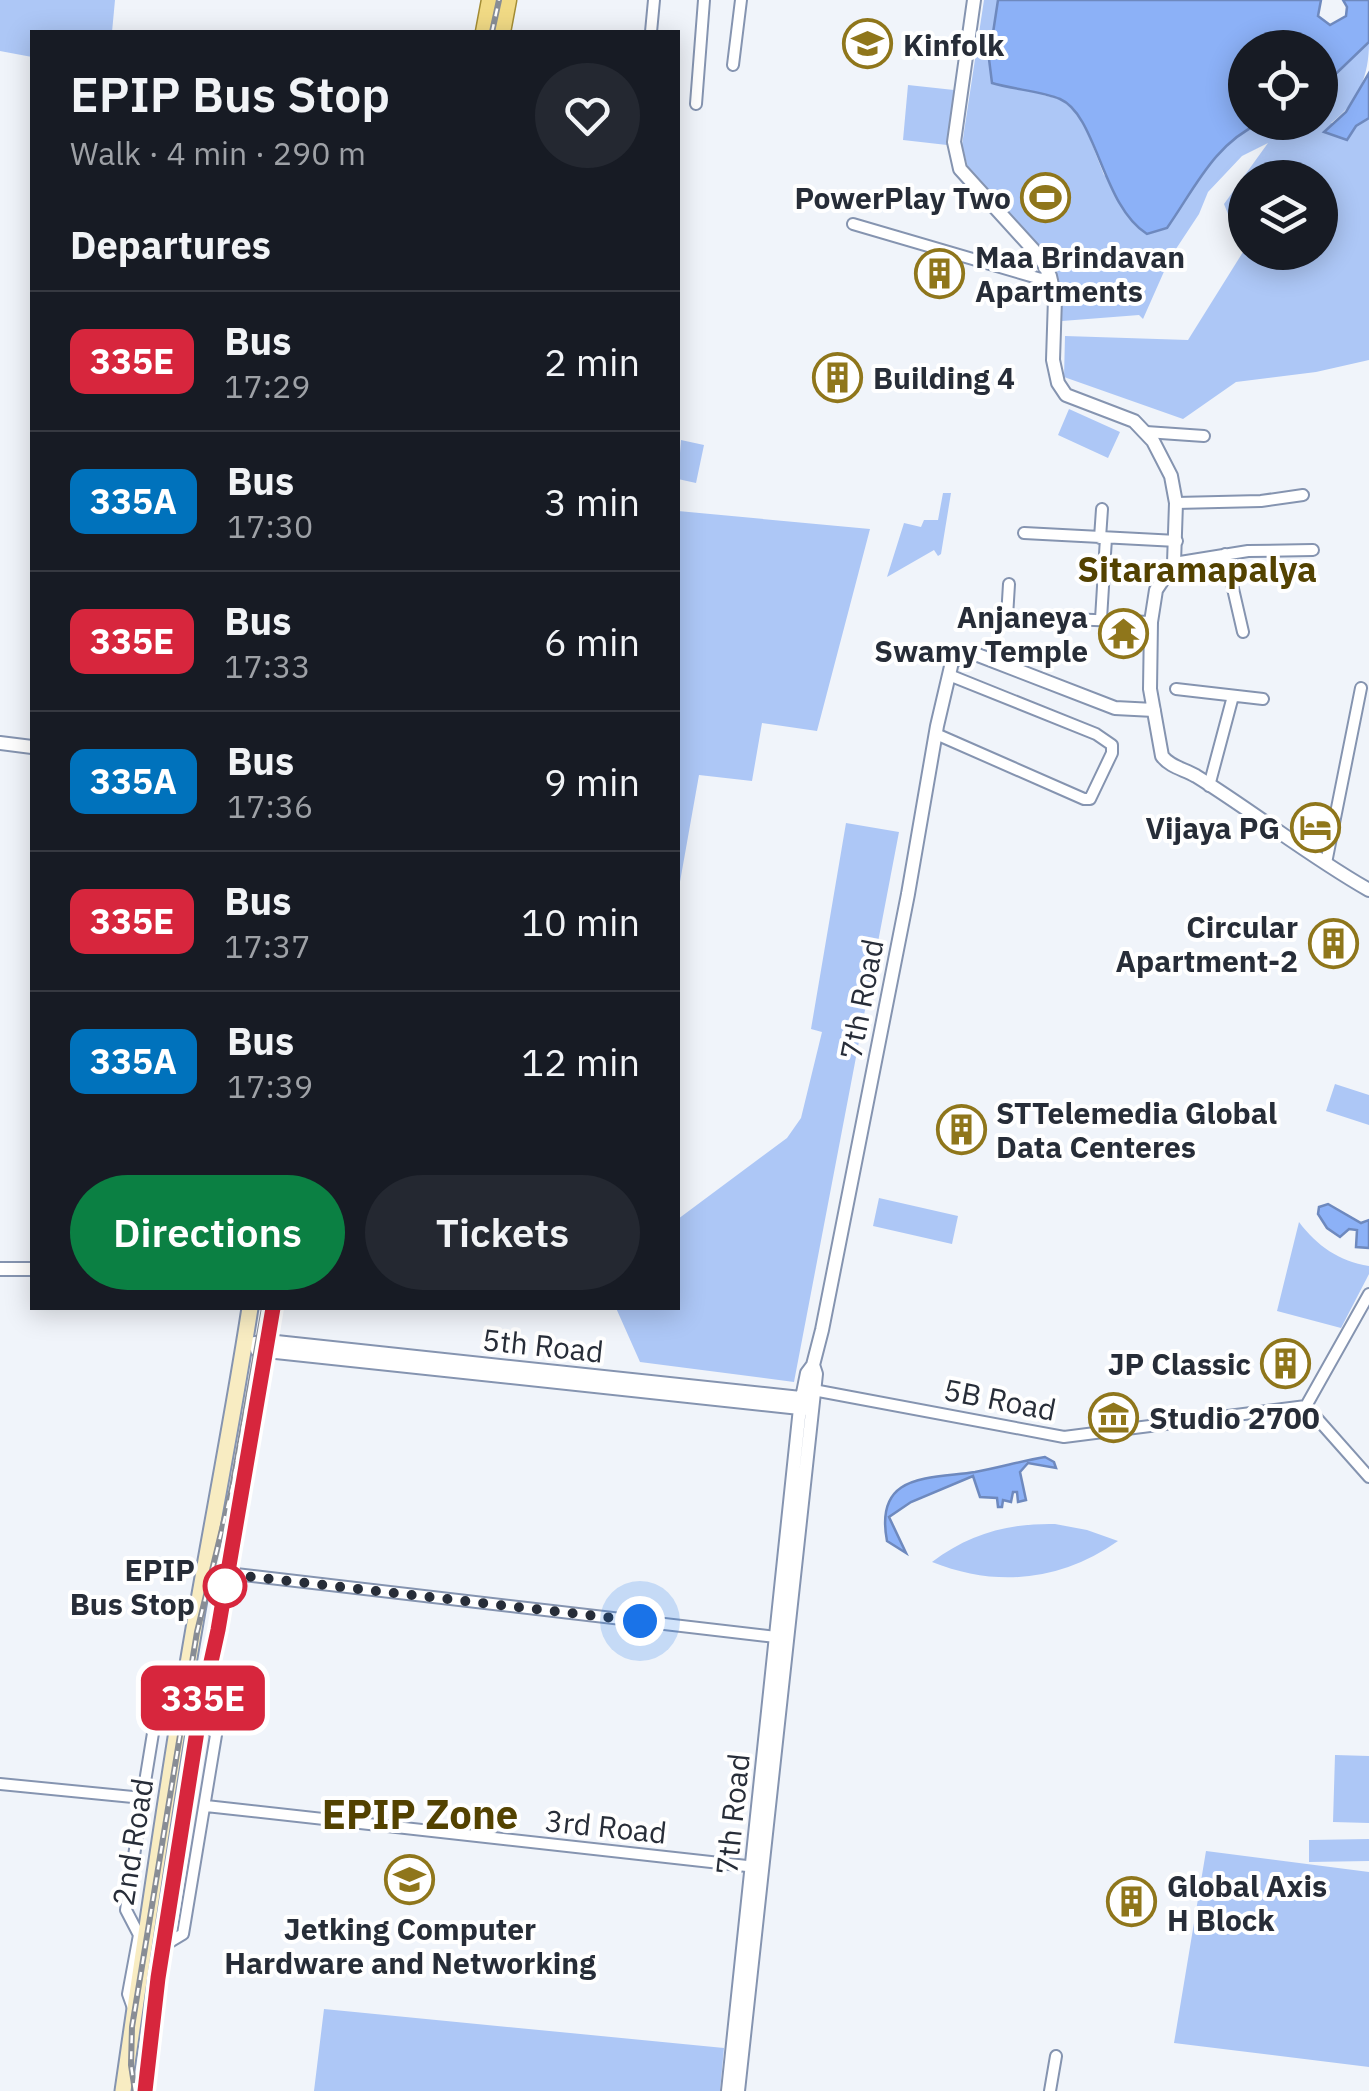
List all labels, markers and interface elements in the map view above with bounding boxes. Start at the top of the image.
school or university icon: Kinfolk [842,18,894,70]
place label: Kinfolk [903,25,1005,64]
map controls [1228,30,1338,270]
button: locate [1228,30,1338,140]
text: EPIP Bus Stop [70,63,390,125]
button: heart [535,63,640,168]
text: Walk · 4 min · 290 m [70,132,366,174]
button: layers [1228,160,1338,270]
sports icon: PowerPlay Two [1020,171,1072,223]
place label: PowerPlay Two [794,178,1011,217]
text: Departures [70,220,271,269]
place label: Maa Brindavan Apartments [975,237,1185,310]
building icon: Maa Brindavan Apartments [914,247,966,299]
text: Bus [224,316,291,365]
text: 2 min [544,337,640,386]
text: 335E [90,338,174,384]
building icon: Building 4 [812,351,864,403]
place label: Building 4 [873,358,1015,397]
text: 17:29 [224,365,310,407]
text: Bus [227,456,294,505]
text: 3 min [544,477,640,526]
text: 335A [90,478,177,524]
text: 17:30 [227,505,313,547]
district label: Sitaramapalya [1077,546,1317,592]
text: Bus [224,596,291,645]
place label: Anjaneya Swamy Temple [874,597,1088,670]
temple icon: Anjaneya Swamy Temple [1097,607,1149,659]
text: 6 min [544,617,640,666]
text: 335E [90,618,174,664]
text: 17:33 [224,645,310,687]
text: Bus [227,736,294,785]
text: 9 min [544,757,640,806]
text: 335A [90,758,177,804]
text: 17:36 [227,785,313,827]
hotel icon: Vijaya PG [1289,801,1341,853]
place label: Vijaya PG [1146,808,1280,847]
text: Bus [224,876,291,925]
text: 10 min [521,897,640,946]
text: 335E [90,898,174,944]
place label: Circular Apartment-2 [1116,907,1298,980]
building icon: Circular Apartment-2 [1307,917,1359,969]
text: 17:37 [224,925,310,967]
street label: 7th Road [830,936,892,1062]
text: Bus [227,1016,294,1065]
text: 12 min [521,1037,640,1086]
text: 335A [90,1038,177,1084]
text: 17:39 [227,1065,313,1107]
place label: STTelemedia Global Data Centeres [996,1093,1277,1166]
building icon: STTelemedia Global Data Centeres [935,1103,987,1155]
button: Directions [70,1175,345,1290]
button: Tickets [365,1175,640,1290]
street label: 5th Road [480,1319,606,1371]
building icon: JP Classic [1260,1337,1312,1389]
place label: JP Classic [1108,1344,1251,1383]
street label: 5B Road [941,1369,1059,1429]
museum icon: Studio 2700 [1088,1391,1140,1443]
place label: Studio 2700 [1149,1398,1320,1437]
place label: EPIP Bus Stop [70,1550,195,1623]
marker: EPIP Bus Stop [204,1565,246,1607]
your location [615,1596,665,1646]
line badge: 335E [133,1666,273,1730]
text: 335E [161,1675,245,1721]
street label: 7th Road [706,1751,758,1877]
street label: 2nd Road [103,1775,161,1909]
district label: EPIP Zone [322,1788,518,1840]
street label: 3rd Road [543,1800,669,1852]
school or university icon: Jetking Computer Hardware and Networking [384,1853,436,1905]
place label: Global Axis H Block [1167,1866,1327,1939]
building icon: Global Axis H Block [1106,1876,1158,1928]
place label: Jetking Computer Hardware and Networking [224,1909,596,1982]

